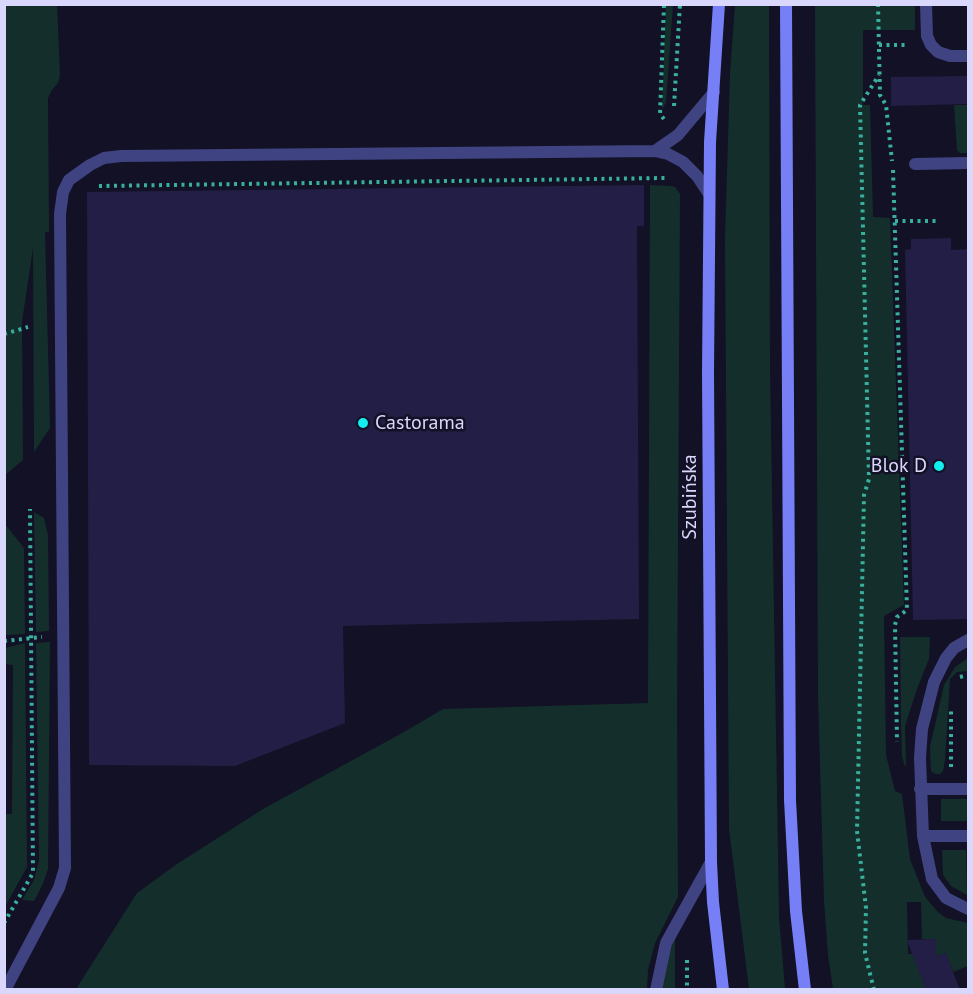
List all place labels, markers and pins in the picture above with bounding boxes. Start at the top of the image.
place label: Castorama [375,411,465,435]
marker: Castorama [356,416,370,430]
place label: Blok D [871,454,927,478]
marker: Blok D [932,459,946,473]

